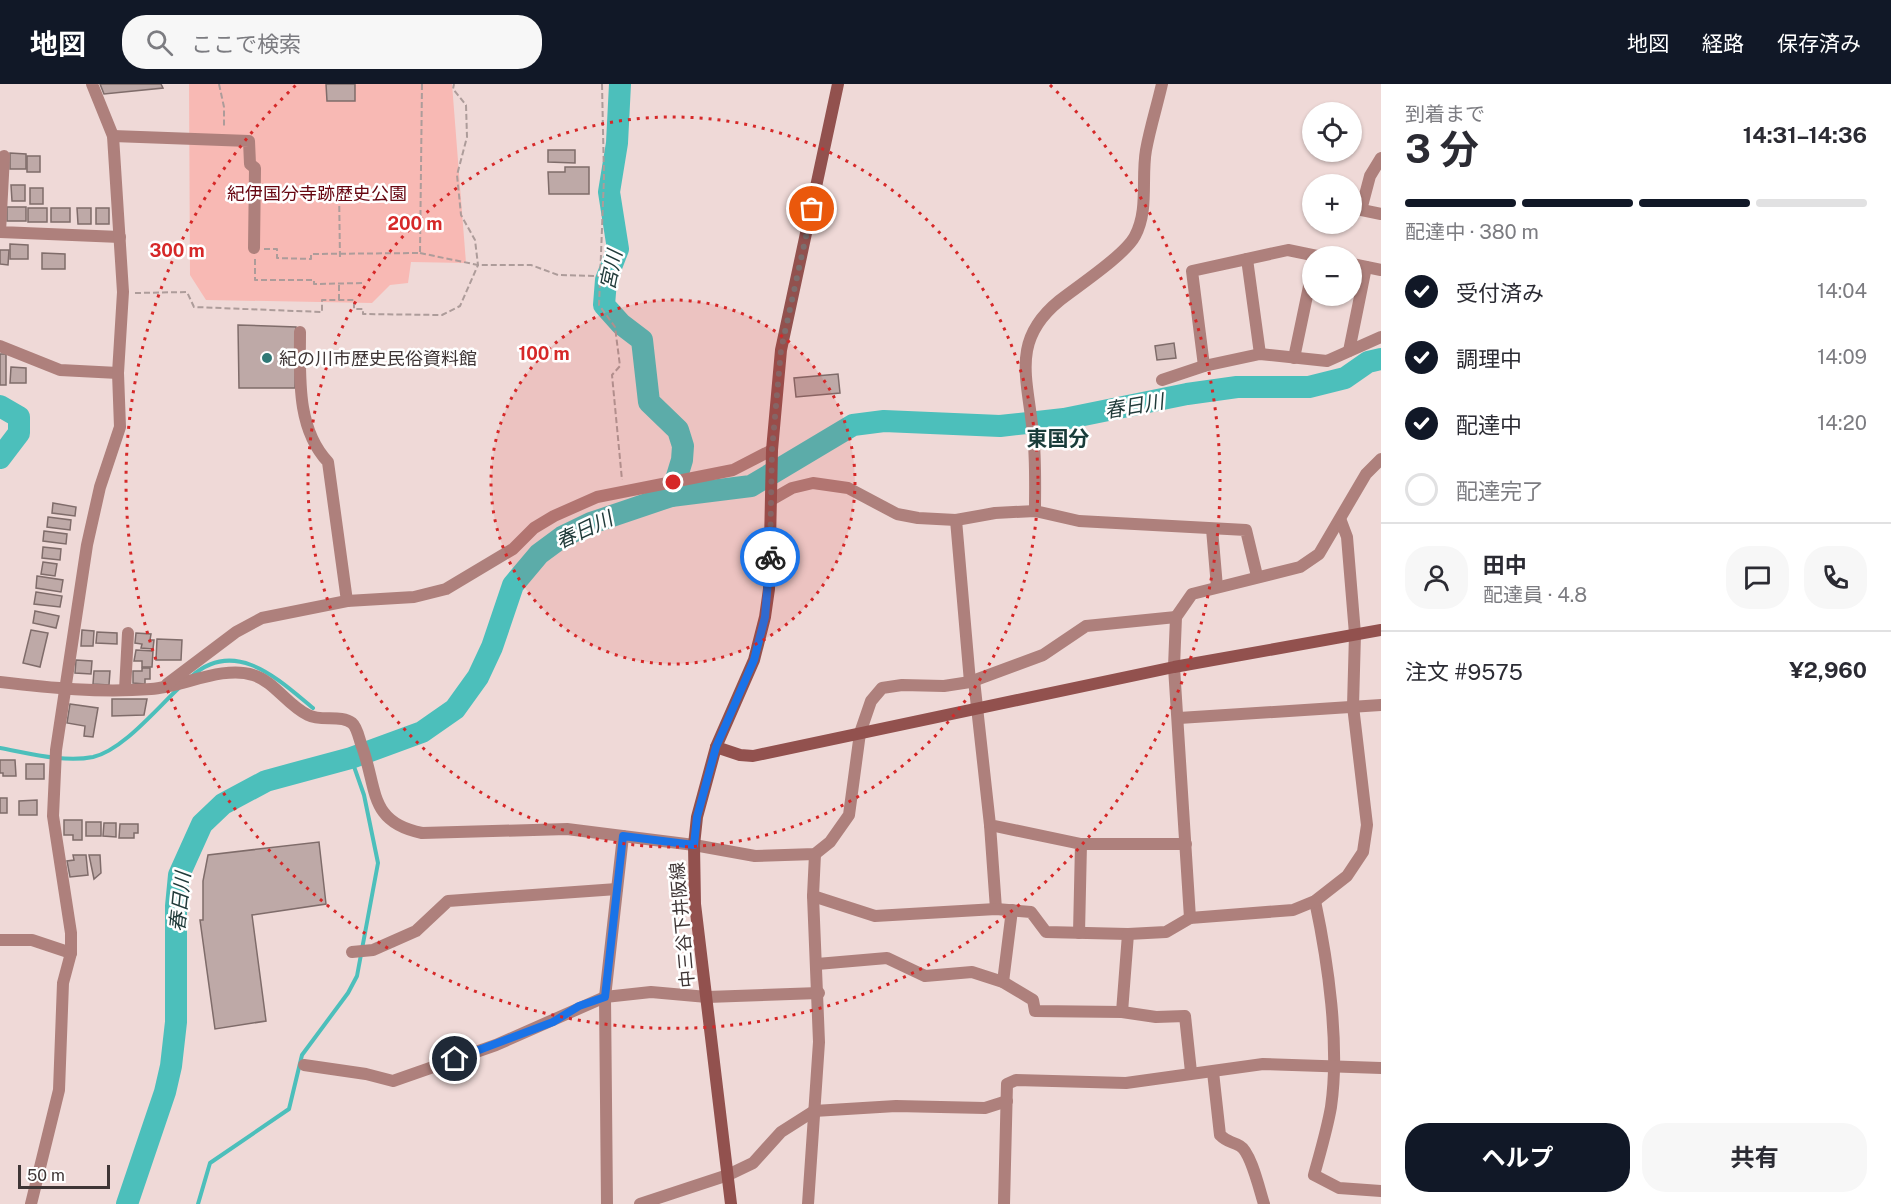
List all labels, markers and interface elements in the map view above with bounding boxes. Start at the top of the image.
search box [122,15,542,69]
icon: search [143,26,176,59]
text: 地図 [30,27,86,60]
text: ここで検索 [191,31,301,57]
text: 地図 [1627,31,1669,56]
text: 経路 [1702,31,1744,56]
text: 保存済み [1777,31,1861,56]
map controls [1302,102,1362,306]
button: locate [1302,102,1362,162]
text: 到着まで [1405,102,1485,126]
text: 14:31–14:36 [1743,122,1867,148]
text: 3 分 [1405,126,1479,172]
button: + [1302,174,1362,234]
park label: 紀伊国分寺跡歴史公園 [227,183,407,204]
pin [786,183,837,234]
icon: bag [795,192,828,225]
text: 200 m [388,213,442,234]
text: 配達中 · 380 m [1405,220,1539,244]
text: 300 m [149,240,205,261]
water label: 宮川 [595,246,627,292]
button: − [1302,246,1362,306]
icon: check [1405,275,1438,308]
text: 14:04 [1817,279,1867,303]
text: 受付済み [1456,280,1544,306]
icon: check [1405,341,1438,374]
text: 100 m [518,343,570,364]
text: 14:09 [1817,345,1867,369]
text: 調理中 [1456,346,1522,372]
place label: 紀の川市歴史民俗資料館 [279,348,477,369]
marker: 紀の川市歴史民俗資料館 [260,351,274,365]
water label: 春日川 [1102,389,1168,423]
icon: check [1405,407,1438,440]
text: 14:20 [1817,411,1867,435]
text: 配達中 [1456,412,1522,438]
district label: 東国分 [1027,426,1090,451]
centre of rings [663,472,683,492]
text: 配達完了 [1456,478,1544,504]
water label: 春日川 [552,506,618,554]
courier [740,527,800,587]
icon: bike [754,541,787,574]
button: person [1405,546,1468,609]
button: chat [1726,546,1789,609]
button: phone [1804,546,1867,609]
text: 田中 [1483,552,1527,578]
text: 配達員 · 4.8 [1483,583,1587,607]
text: ¥2,960 [1789,657,1867,683]
text: 注文 #9575 [1405,659,1523,685]
street label: 中三谷下井阪線 [666,861,698,989]
water label: 春日川 [165,869,195,933]
pin [429,1033,480,1084]
icon: home [438,1042,471,1075]
button: ヘルプ [1405,1123,1630,1192]
button: 共有 [1642,1123,1867,1192]
scale bar [18,1162,110,1190]
text: 50 m [27,1166,65,1185]

